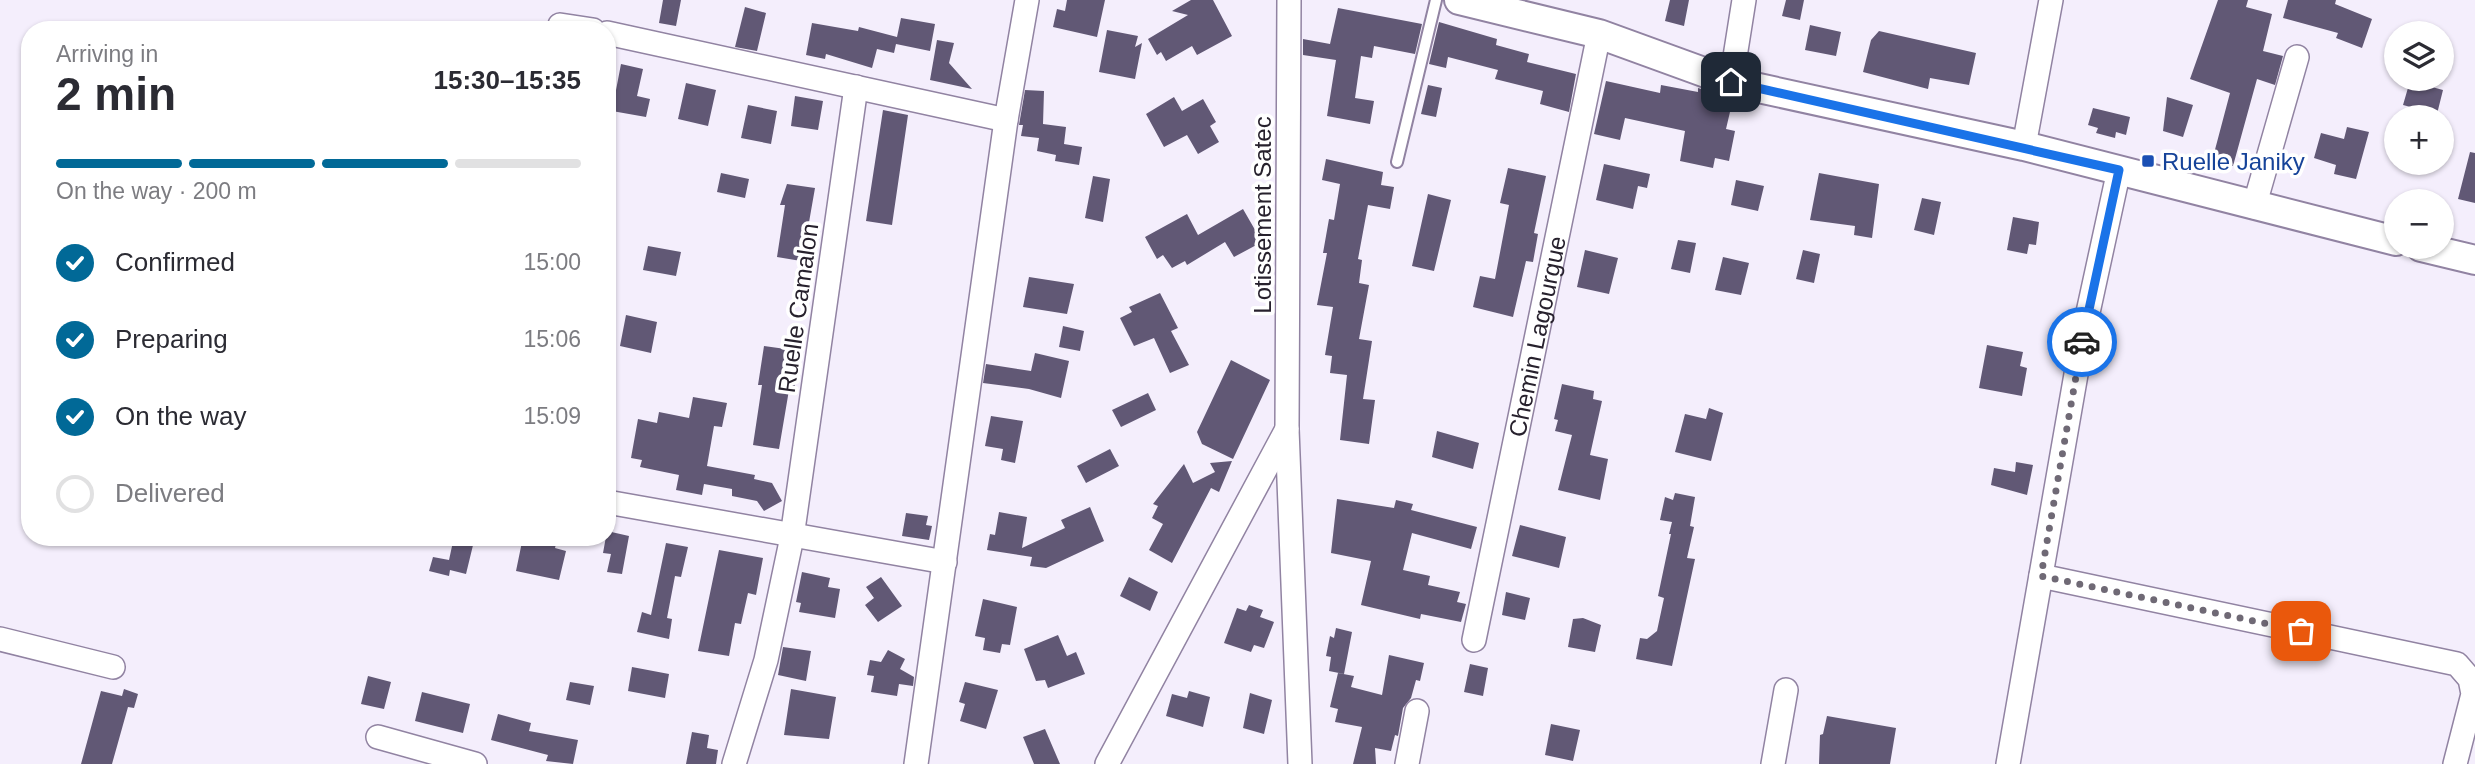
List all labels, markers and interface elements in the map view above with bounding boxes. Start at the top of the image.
map controls [2384,21,2454,259]
button: layers [2384,21,2454,91]
text: Arriving in [56,41,158,67]
pin [1701,52,1761,112]
icon: home [1712,63,1750,101]
text: 15:30–15:35 [434,65,581,95]
text: 2 min [56,68,176,120]
button: + [2384,105,2454,175]
street label: Lotissement Satec [1249,116,1276,314]
place label: Ruelle Janiky [2162,148,2305,175]
marker: Ruelle Janiky [2140,153,2156,169]
text: On the way · 200 m [56,178,257,204]
button: − [2384,189,2454,259]
street label: Ruelle Camalon [773,222,823,394]
street label: Chemin Lagourgue [1503,234,1570,439]
icon: check [56,244,94,282]
text: Confirmed [115,247,235,277]
text: 15:00 [523,249,581,275]
courier [2047,307,2117,377]
icon: check [56,321,94,359]
icon: car [2063,323,2101,361]
text: Preparing [115,324,228,354]
text: 15:06 [523,326,581,352]
icon: check [56,398,94,436]
text: On the way [115,401,247,431]
text: 15:09 [523,403,581,429]
text: Delivered [115,478,225,508]
pin [2271,601,2331,661]
icon: bag [2282,612,2320,650]

